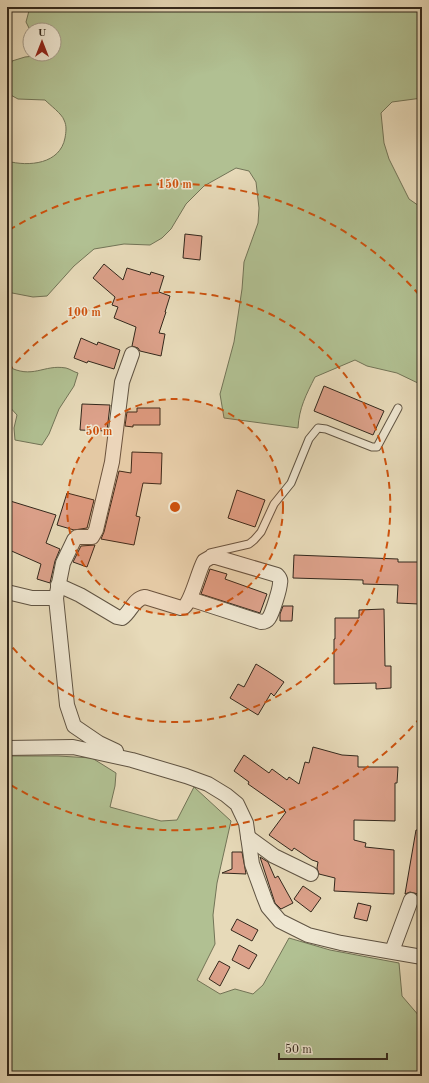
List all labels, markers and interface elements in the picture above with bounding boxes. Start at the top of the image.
north arrow [22,22,62,62]
text: U [38,28,47,39]
text: 150 m [158,178,192,191]
text: 100 m [67,307,101,319]
text: 50 m [86,425,113,438]
centre of rings [168,500,182,514]
scale bar [279,1035,387,1061]
text: 50 m [285,1043,312,1056]

